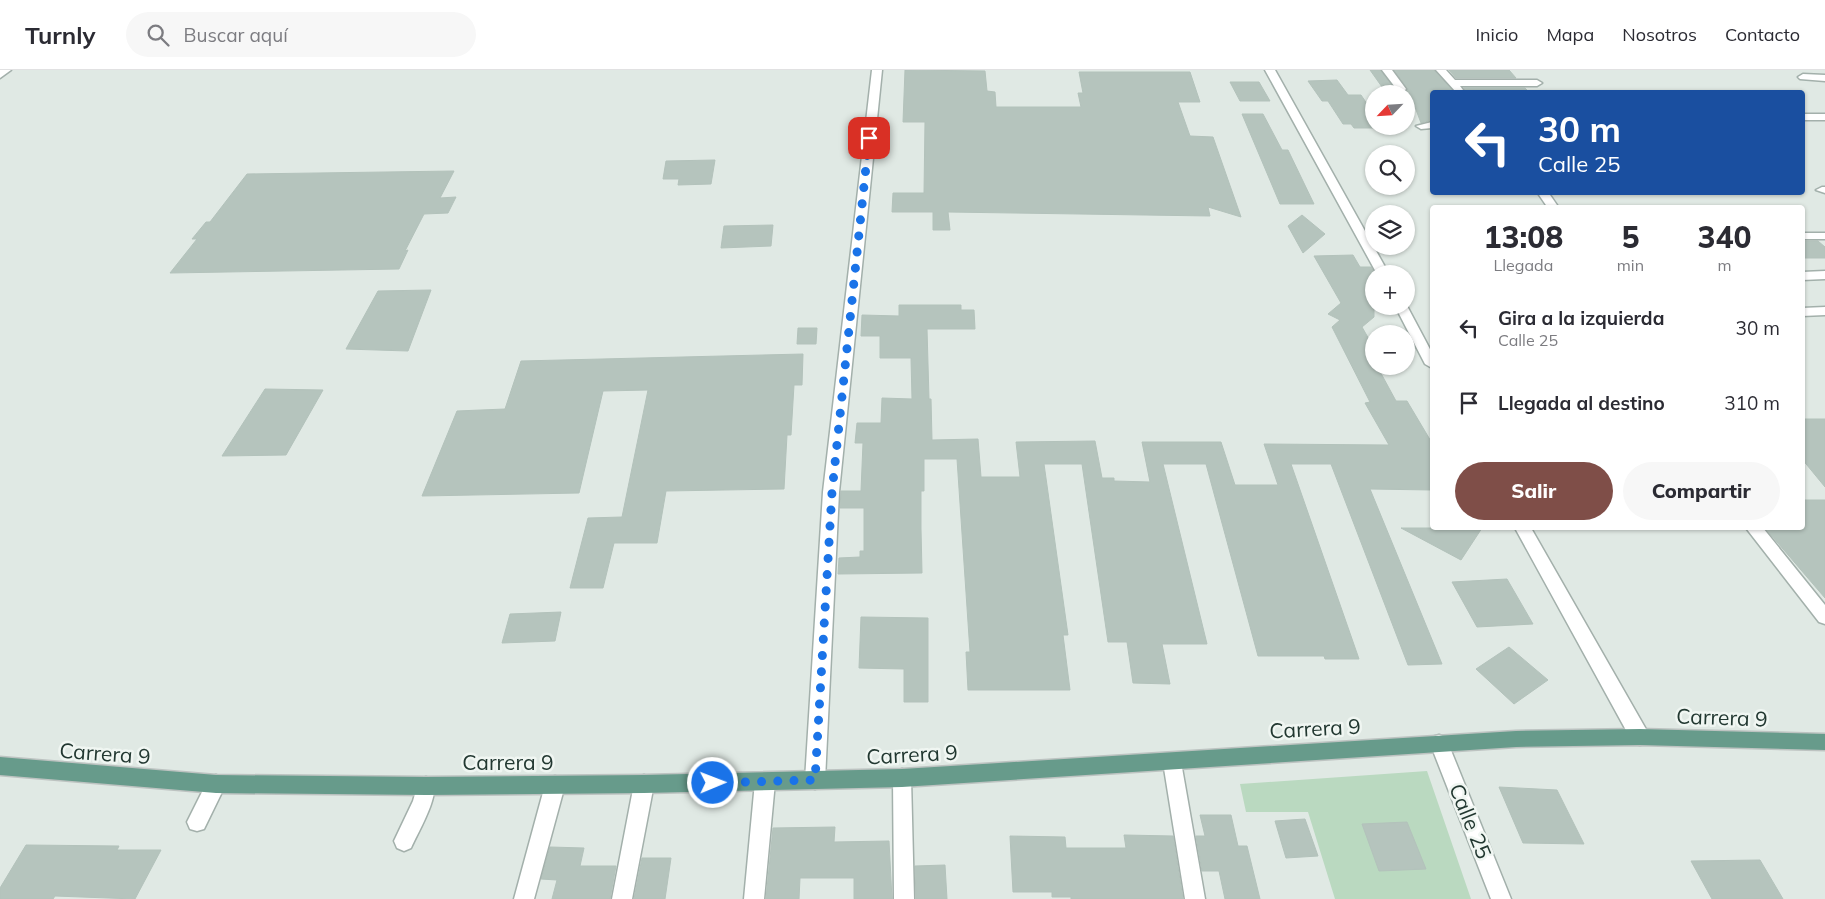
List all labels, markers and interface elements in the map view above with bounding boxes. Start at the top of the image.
search box [126,12,476,57]
text: Turnly [25,20,96,50]
icon: search [144,21,172,49]
text: Buscar aquí [184,23,288,47]
text: Inicio [1475,23,1518,46]
text: Mapa [1546,23,1594,46]
text: Nosotros [1622,23,1697,46]
text: Contacto [1725,23,1800,46]
north arrow [1365,85,1415,135]
map controls [1365,85,1415,375]
text: 30 m [1538,107,1621,151]
icon: left [1455,110,1520,175]
pin [848,117,890,159]
icon: arrive [855,124,883,152]
button: search [1365,145,1415,195]
text: Calle 25 [1538,150,1620,178]
button: layers [1365,205,1415,255]
text: 13:08 [1483,218,1563,256]
text: 5 [1621,218,1639,256]
text: 340 [1698,218,1752,256]
text: Llegada [1494,255,1553,275]
text: min [1617,255,1644,275]
text: m [1717,255,1732,275]
button: + [1365,265,1415,315]
text: Gira a la izquierda [1498,306,1664,330]
icon: left [1455,314,1483,342]
text: 30 m [1736,316,1780,340]
button: − [1365,325,1415,375]
text: Calle 25 [1498,330,1558,350]
icon: arrive [1455,389,1483,417]
text: Llegada al destino [1498,391,1665,415]
text: 310 m [1724,391,1780,415]
button: Salir [1455,462,1613,520]
button: Compartir [1623,462,1780,520]
street label: Carrera 9 [1676,702,1768,732]
street label: Carrera 9 [1269,713,1361,743]
street label: Carrera 9 [59,737,151,769]
street label: Carrera 9 [866,739,958,769]
street label: Carrera 9 [462,749,554,775]
position arrow [686,756,738,808]
street label: Calle 25 [1444,780,1498,862]

